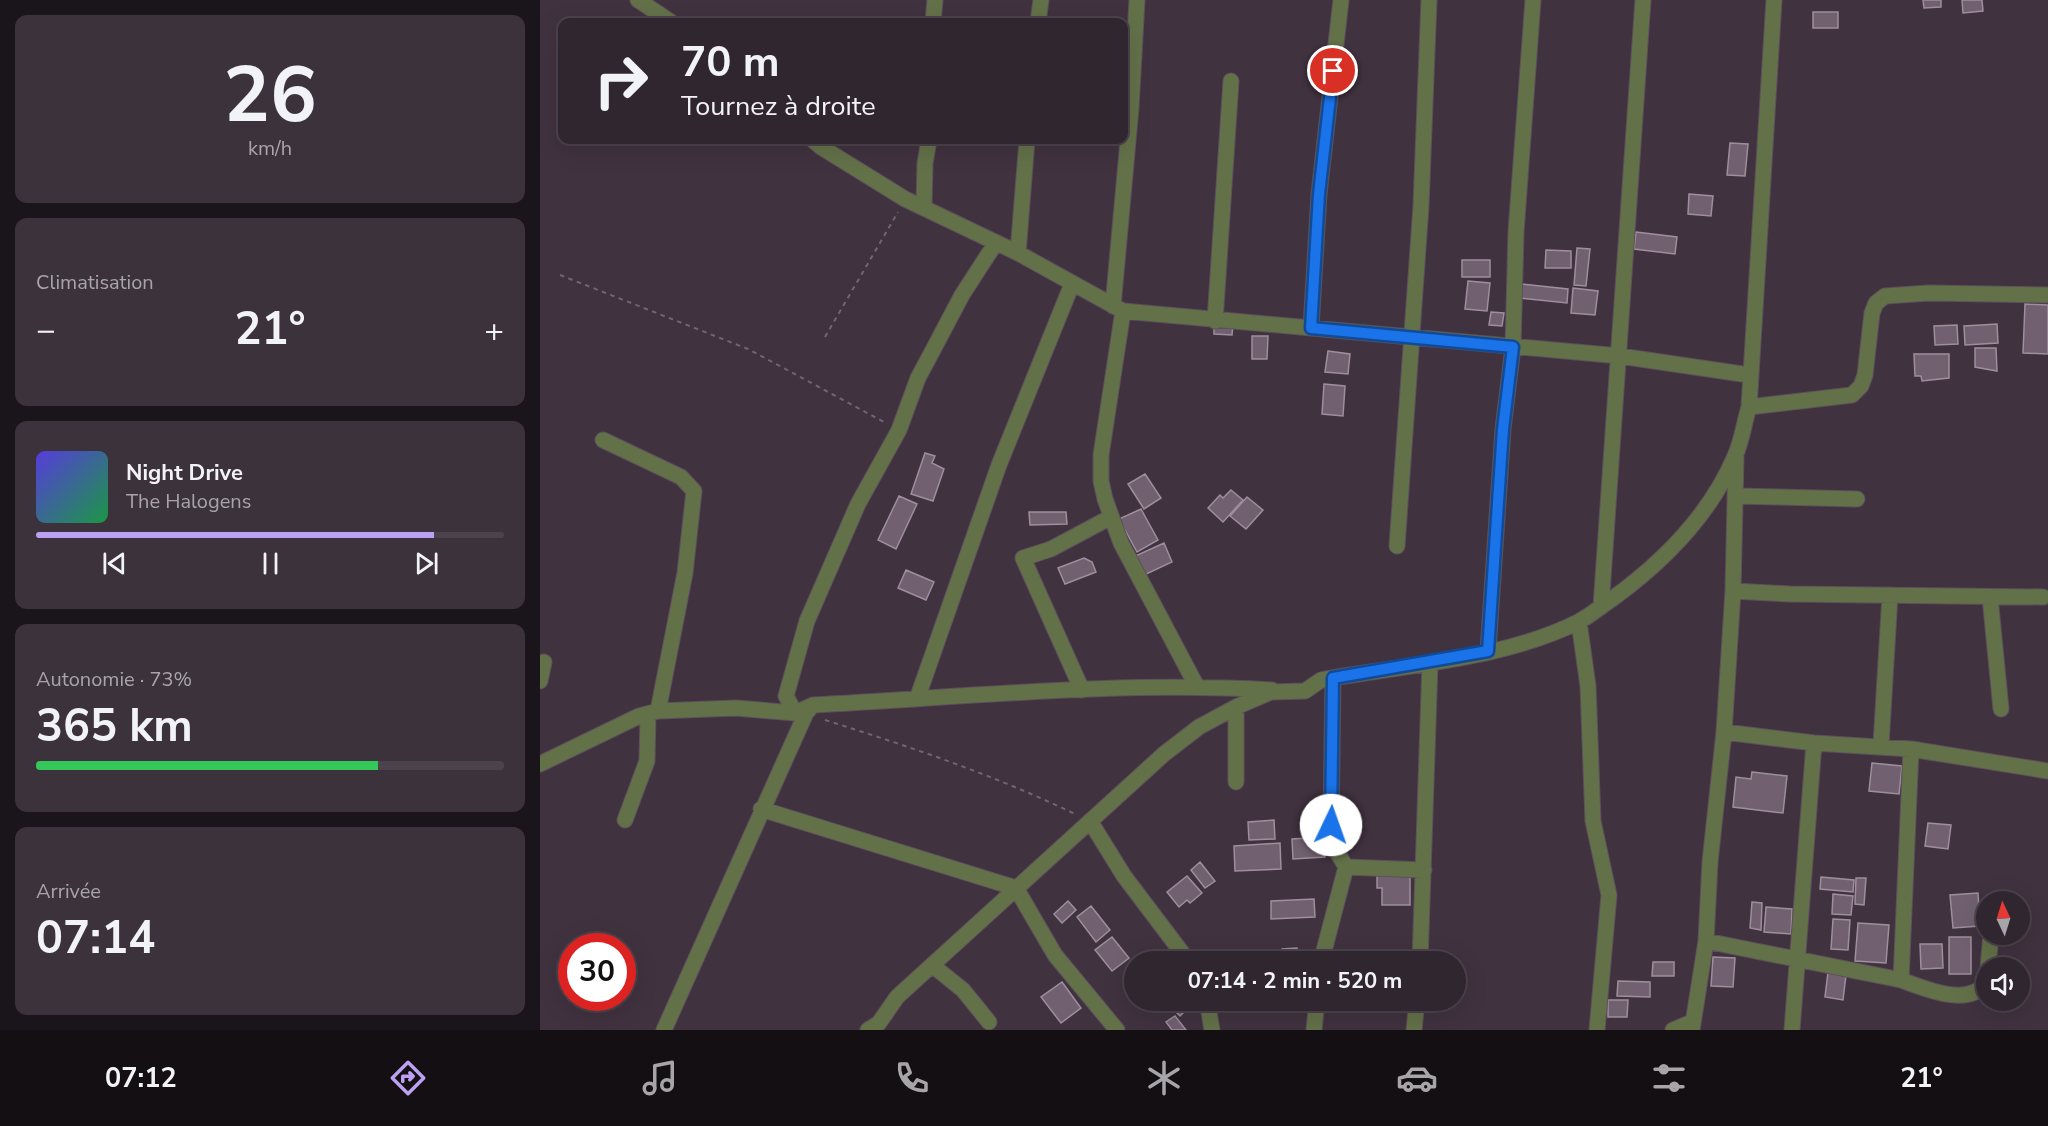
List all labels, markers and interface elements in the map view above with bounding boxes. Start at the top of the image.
text: 70 m [681,34,780,91]
text: 26 [223,42,317,149]
icon: right [582,42,660,120]
pin [1307,45,1358,96]
icon: arrive [1316,54,1349,87]
text: Tournez à droite [681,88,876,125]
text: km/h [248,135,292,162]
text: Climatisation [36,269,154,296]
text: 21° [234,299,306,360]
text: − [36,308,56,353]
text: + [484,308,504,353]
text: Night Drive [126,458,243,488]
text: The Halogens [126,488,251,515]
icon: previous [98,547,131,580]
icon: pause [254,547,287,580]
icon: next [410,547,443,580]
text: Autonomie · 73% [36,666,192,693]
text: 365 km [36,696,193,757]
position arrow [1299,793,1363,857]
text: Arrivée [36,878,101,905]
north arrow [1976,891,2030,945]
map controls [1976,891,2030,1011]
text: 07:14 [36,908,155,969]
speed limit sign: 30 [558,933,636,1011]
button: sound [1976,957,2030,1011]
text: 07:14 · 2 min · 520 m [1188,966,1402,996]
icon: directions [387,1057,429,1099]
icon: music [639,1057,681,1099]
icon: phone [891,1057,933,1099]
icon: climate [1143,1057,1185,1099]
icon: car [1396,1057,1438,1099]
icon: filters [1648,1057,1690,1099]
text: 07:12 [105,1060,177,1097]
text: 21° [1900,1060,1943,1097]

